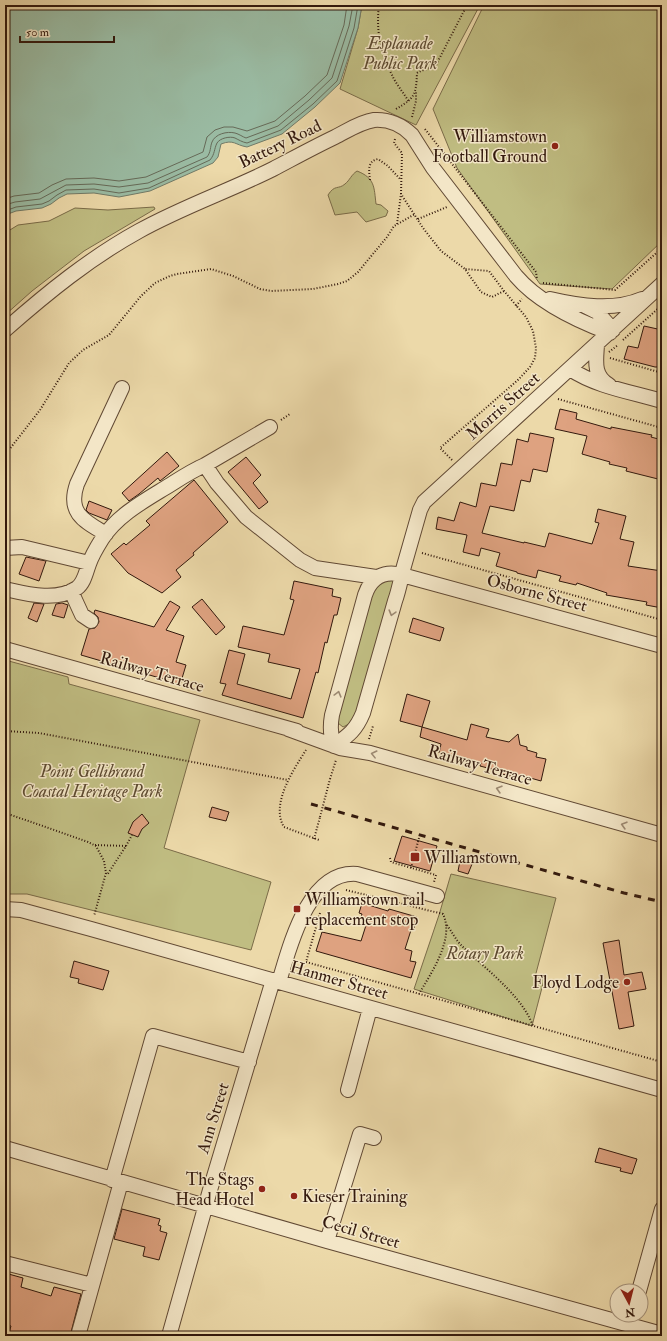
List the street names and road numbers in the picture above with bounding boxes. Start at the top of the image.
street label: Battery Road [235,115,326,174]
street label: Morris Street [462,367,545,445]
street label: Osborne Street [485,570,590,617]
street label: Railway Terrace [97,647,207,698]
street label: Railway Terrace [425,740,535,791]
street label: Hanmer Street [288,956,391,1004]
street label: Ann Street [192,1080,234,1157]
street label: Cecil Street [320,1211,403,1253]

